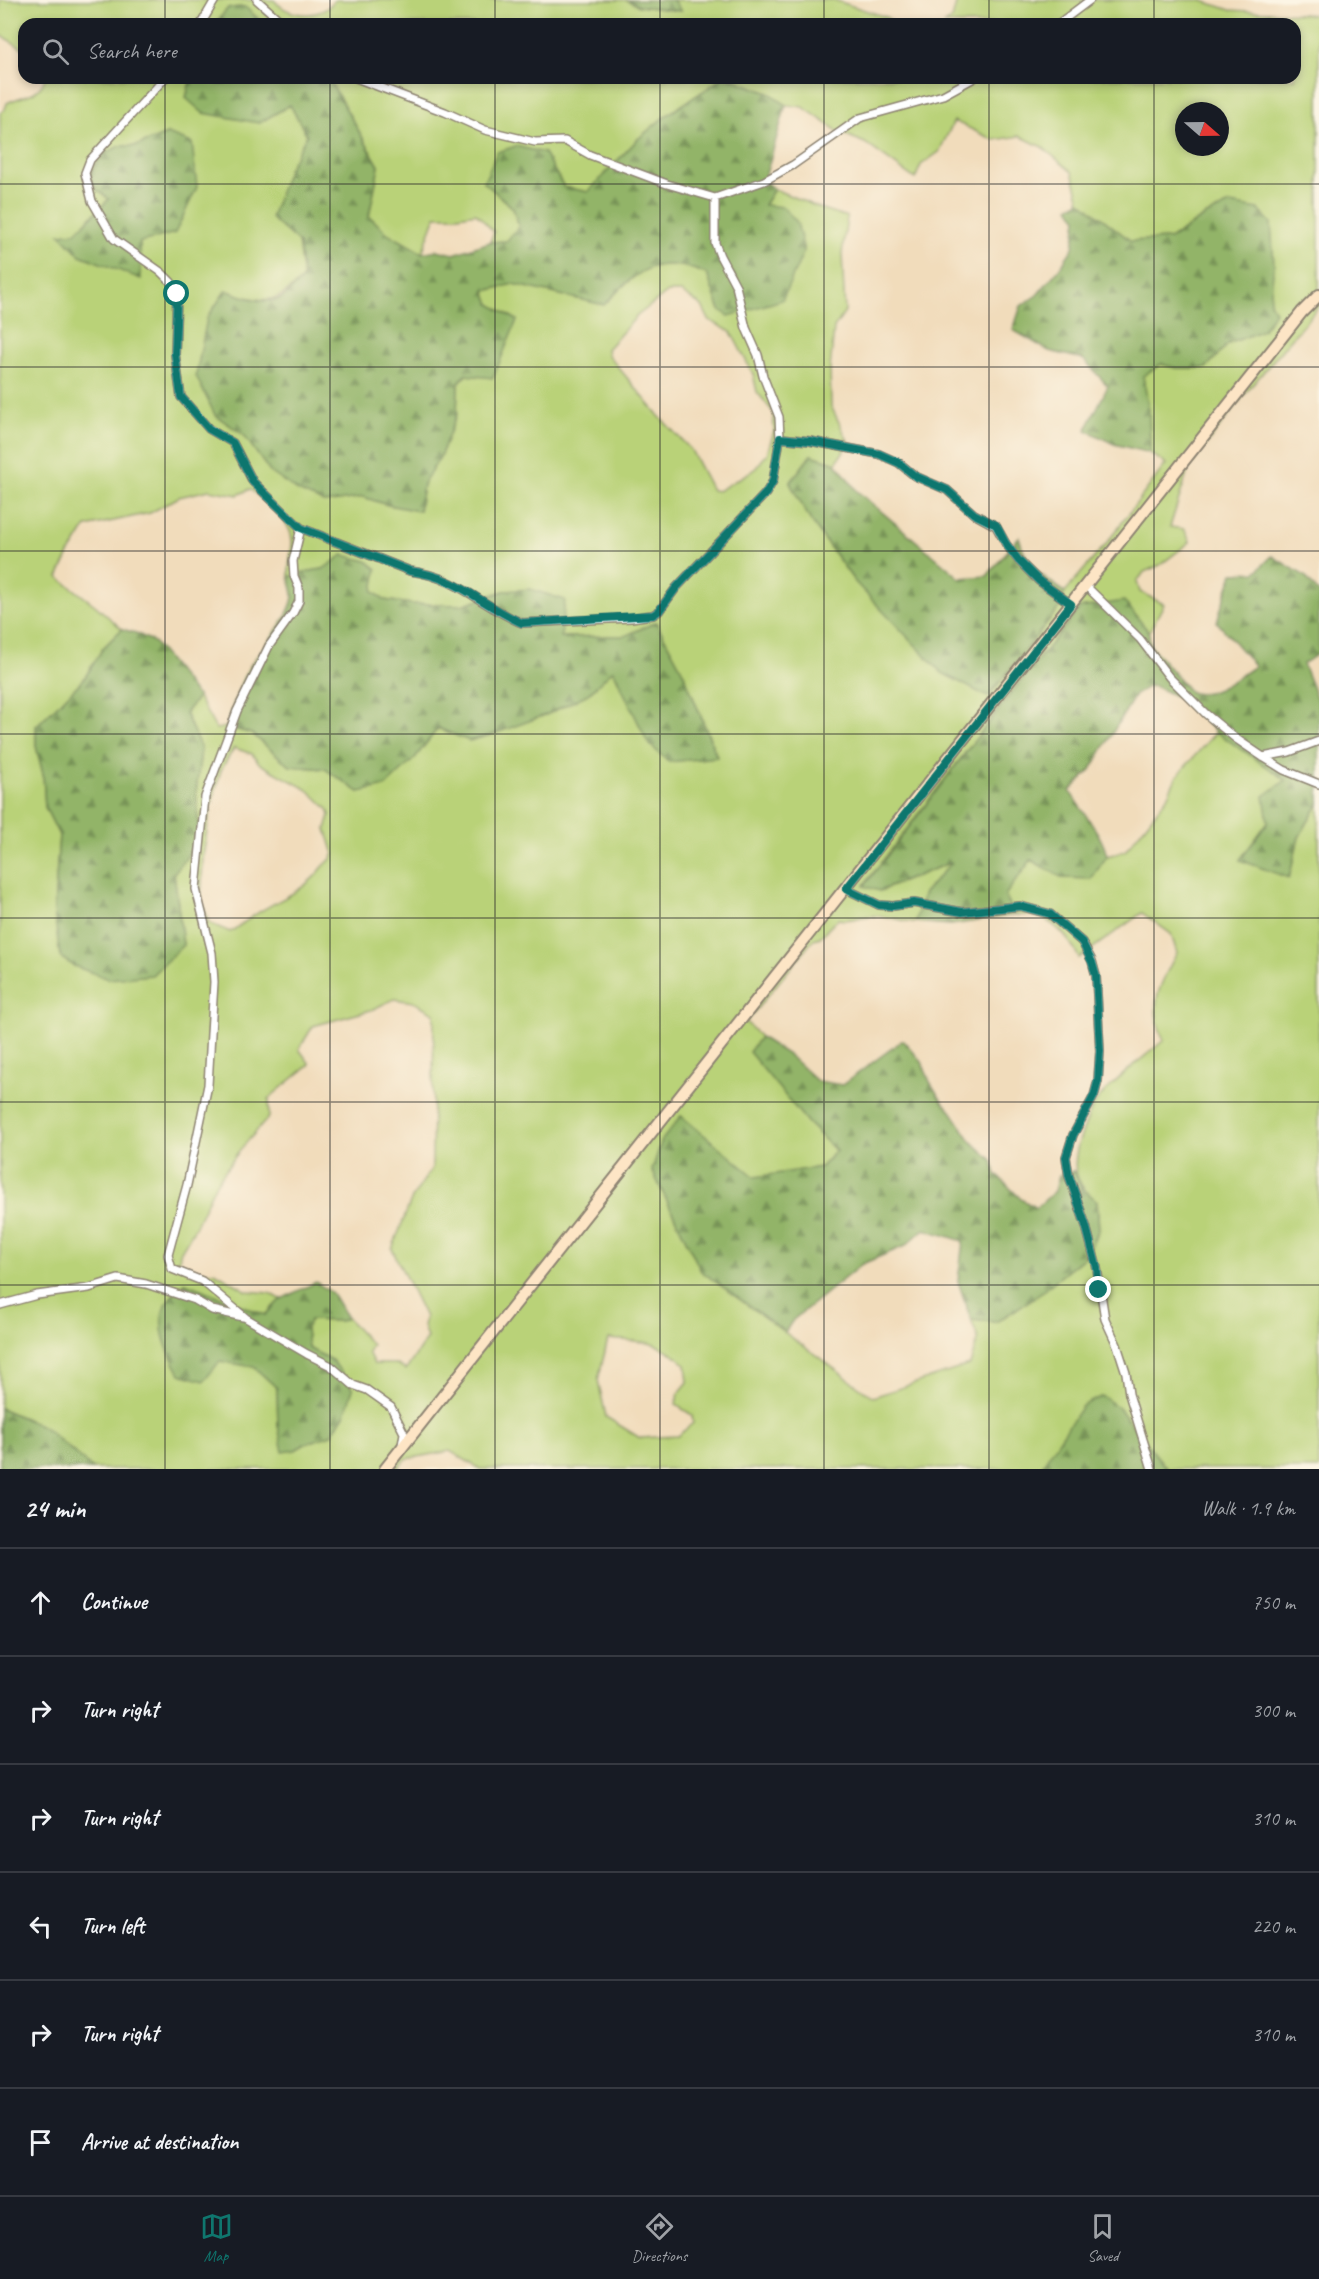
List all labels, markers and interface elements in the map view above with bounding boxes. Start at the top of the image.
search box [18,18,1301,84]
icon: search [39,35,72,68]
text: Search here [87,37,177,65]
north arrow [1175,102,1229,156]
route start [163,280,189,306]
route end [1085,1276,1111,1302]
text: 24 min [24,1492,86,1525]
text: Walk · 1.9 km [1201,1496,1295,1521]
icon: ahead [24,1586,57,1619]
text: Continue [81,1588,147,1616]
text: 750 m [1252,1590,1295,1615]
icon: right [24,1694,57,1727]
text: Turn right [81,1696,158,1724]
text: 300 m [1252,1698,1295,1723]
icon: right [24,1802,57,1835]
text: Turn right [81,1804,158,1832]
text: 310 m [1252,1806,1295,1831]
icon: left [24,1910,57,1943]
text: Turn left [81,1912,145,1940]
text: 220 m [1252,1914,1295,1939]
icon: right [24,2018,57,2051]
text: Turn right [81,2020,158,2048]
text: 310 m [1252,2022,1295,2047]
icon: arrive [24,2126,57,2159]
text: Arrive at destination [81,2128,238,2156]
tab: Map [200,2210,233,2266]
tab: Directions [632,2210,687,2266]
tab: Saved [1086,2210,1119,2266]

